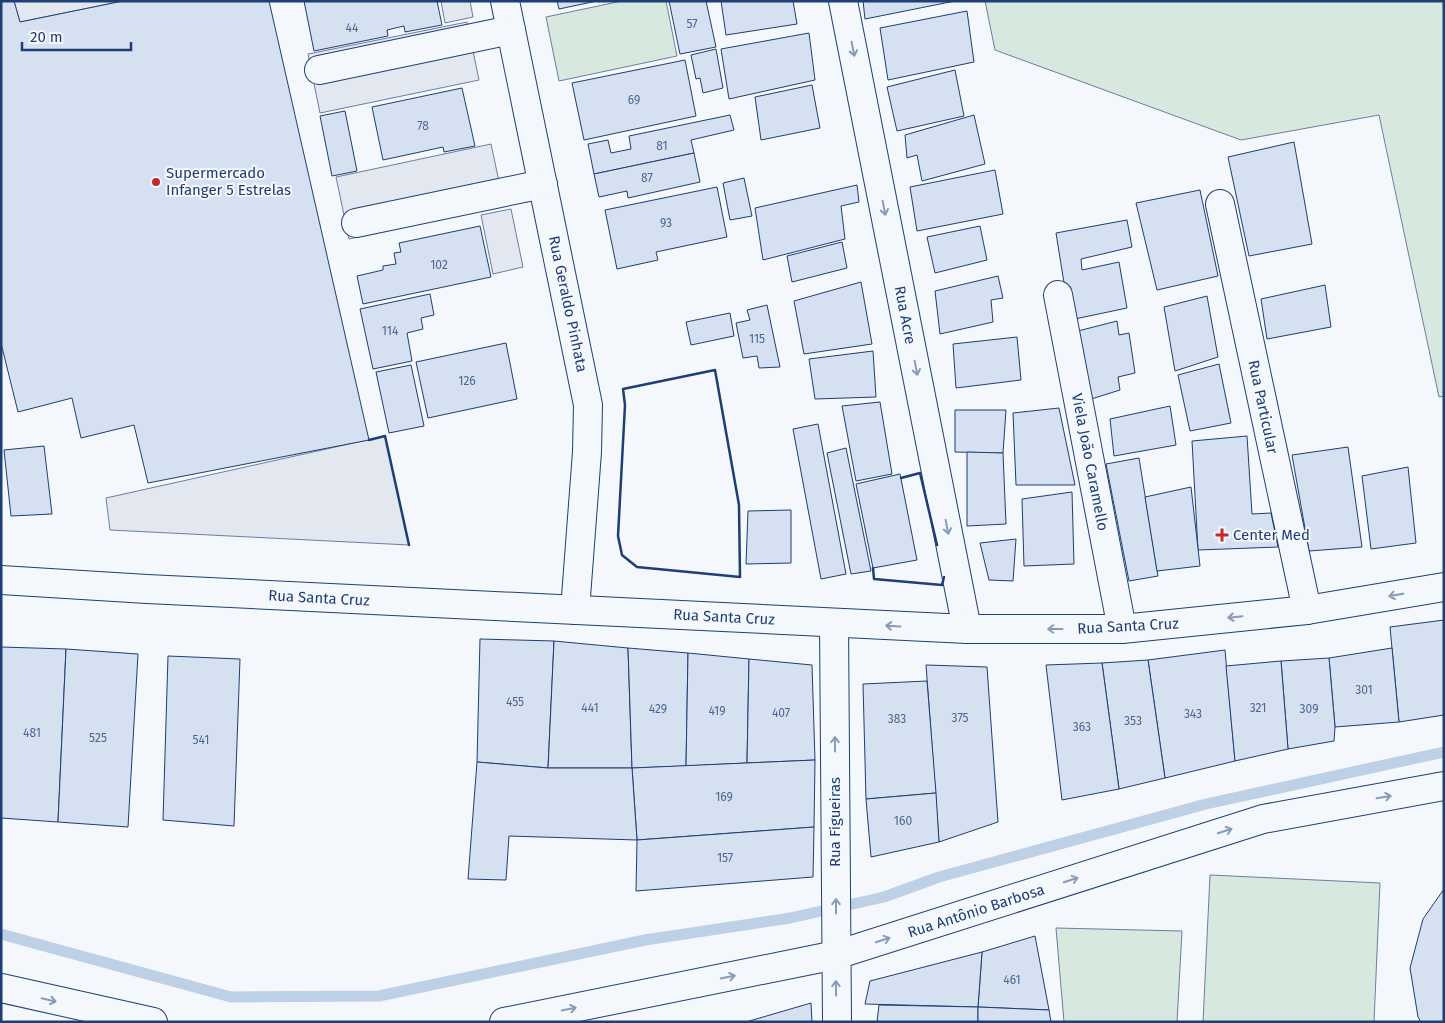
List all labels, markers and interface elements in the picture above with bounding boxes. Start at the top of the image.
house number: 57 [686,17,698,31]
scale bar [22,20,131,52]
house number: 44 [346,21,359,35]
text: 20 m [30,28,63,46]
one-way arrow [848,41,858,57]
house number: 69 [628,93,640,107]
house number: 78 [417,119,429,133]
house number: 81 [656,139,668,153]
place label: Supermercado Infanger 5 Estrelas [166,164,291,199]
house number: 87 [641,171,653,185]
marker: Supermercado Infanger 5 Estrelas [150,176,162,188]
one-way arrow [880,200,889,216]
house number: 93 [660,216,672,230]
street label: Rua Geraldo Pinhata [545,234,591,374]
house number: 102 [430,258,448,272]
street label: Rua Acre [891,284,919,346]
house number: 114 [382,324,399,338]
house number: 115 [749,332,765,346]
street label: Rua Particular [1244,358,1282,456]
one-way arrow [911,359,921,375]
house number: 126 [458,374,476,388]
street label: Viela João Caramello [1068,392,1112,532]
one-way arrow [943,519,952,535]
place label: Center Med [1233,526,1310,544]
marker: Center Med [1215,528,1229,542]
street label: Rua Santa Cruz [268,586,371,610]
one-way arrow [1388,590,1404,600]
street label: Rua Santa Cruz [673,605,776,629]
one-way arrow [1227,613,1243,622]
street label: Rua Santa Cruz [1077,614,1180,638]
one-way arrow [885,621,901,630]
one-way arrow [1048,624,1064,634]
house number: 301 [1355,683,1373,697]
house number: 455 [506,695,524,709]
house number: 441 [581,701,599,715]
house number: 321 [1250,701,1266,715]
house number: 429 [649,702,667,716]
house number: 309 [1300,702,1318,716]
house number: 419 [708,704,726,718]
house number: 407 [772,706,790,720]
house number: 343 [1184,707,1202,721]
house number: 375 [951,711,969,725]
house number: 383 [888,712,906,726]
house number: 353 [1124,714,1142,728]
house number: 363 [1073,720,1091,734]
house number: 481 [23,726,41,740]
house number: 525 [89,731,107,745]
house number: 541 [193,733,209,747]
one-way arrow [830,736,840,752]
street label: Rua Figueiras [826,777,844,867]
house number: 169 [715,790,733,804]
one-way arrow [1376,791,1392,801]
house number: 160 [894,814,912,828]
one-way arrow [1217,825,1233,835]
house number: 157 [717,851,733,865]
one-way arrow [1062,875,1078,884]
street label: Rua Antônio Barbosa [905,880,1047,942]
one-way arrow [831,899,841,915]
one-way arrow [874,935,890,945]
one-way arrow [720,972,736,981]
house number: 461 [1003,973,1021,987]
one-way arrow [832,981,841,997]
one-way arrow [40,996,56,1005]
one-way arrow [561,1003,577,1013]

